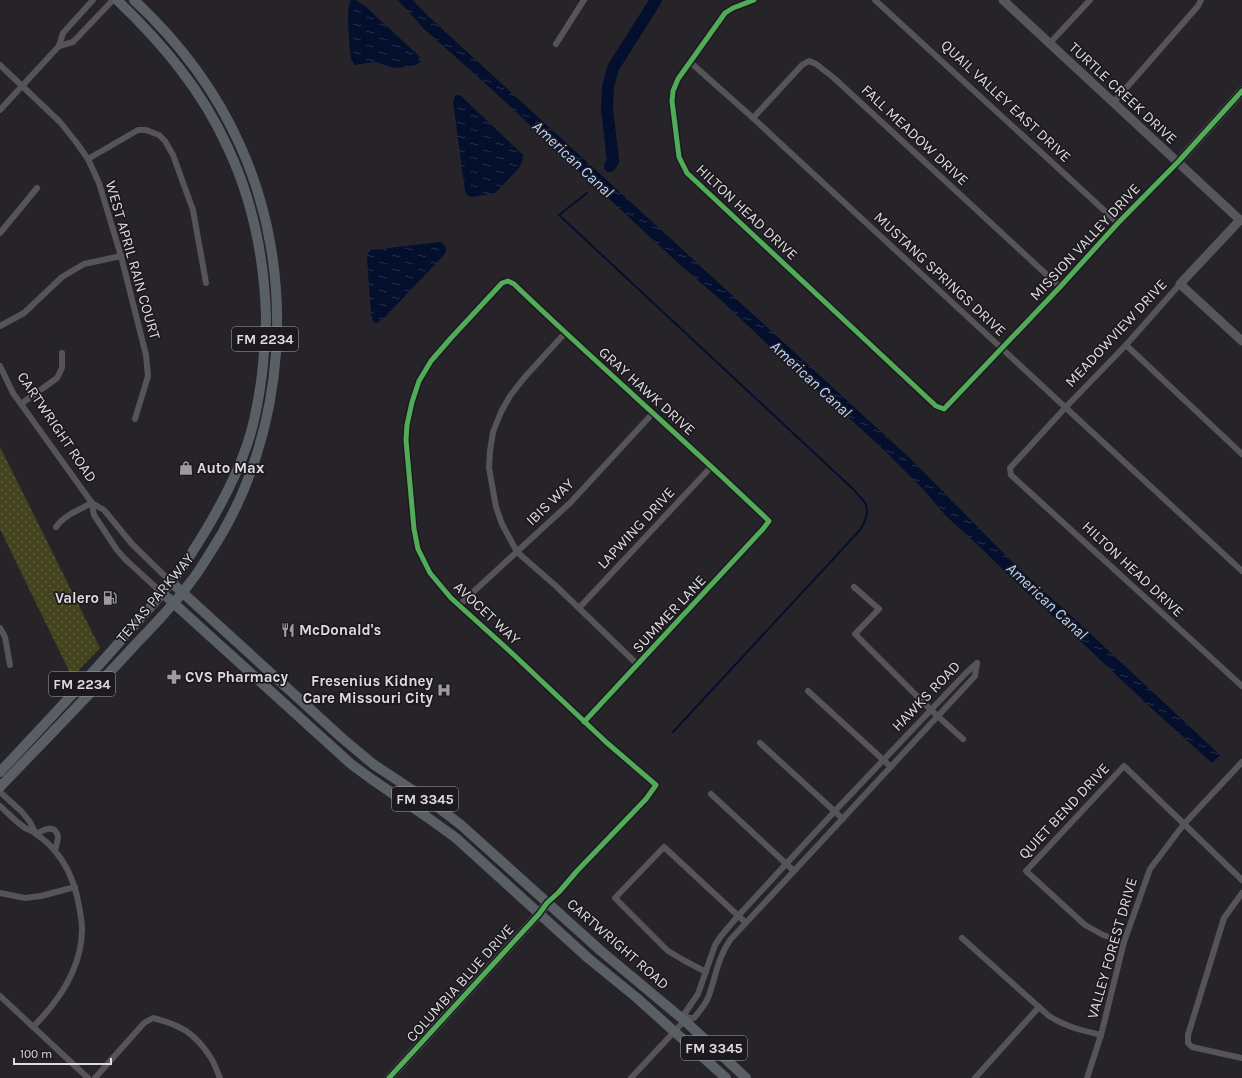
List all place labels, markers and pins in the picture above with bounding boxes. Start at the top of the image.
place label: Auto Max [197,459,265,477]
shop icon: Auto Max [178,460,194,476]
place label: Valero [55,589,99,607]
fuel station icon: Valero [102,590,118,606]
place label: McDonald's [299,621,381,639]
restaurant icon: McDonald's [280,622,296,638]
place label: CVS Pharmacy [185,668,289,686]
pharmacy icon: CVS Pharmacy [166,669,182,685]
place label: Fresenius Kidney Care Missouri City [303,672,433,707]
hospital icon: Fresenius Kidney Care Missouri City [436,682,452,698]

